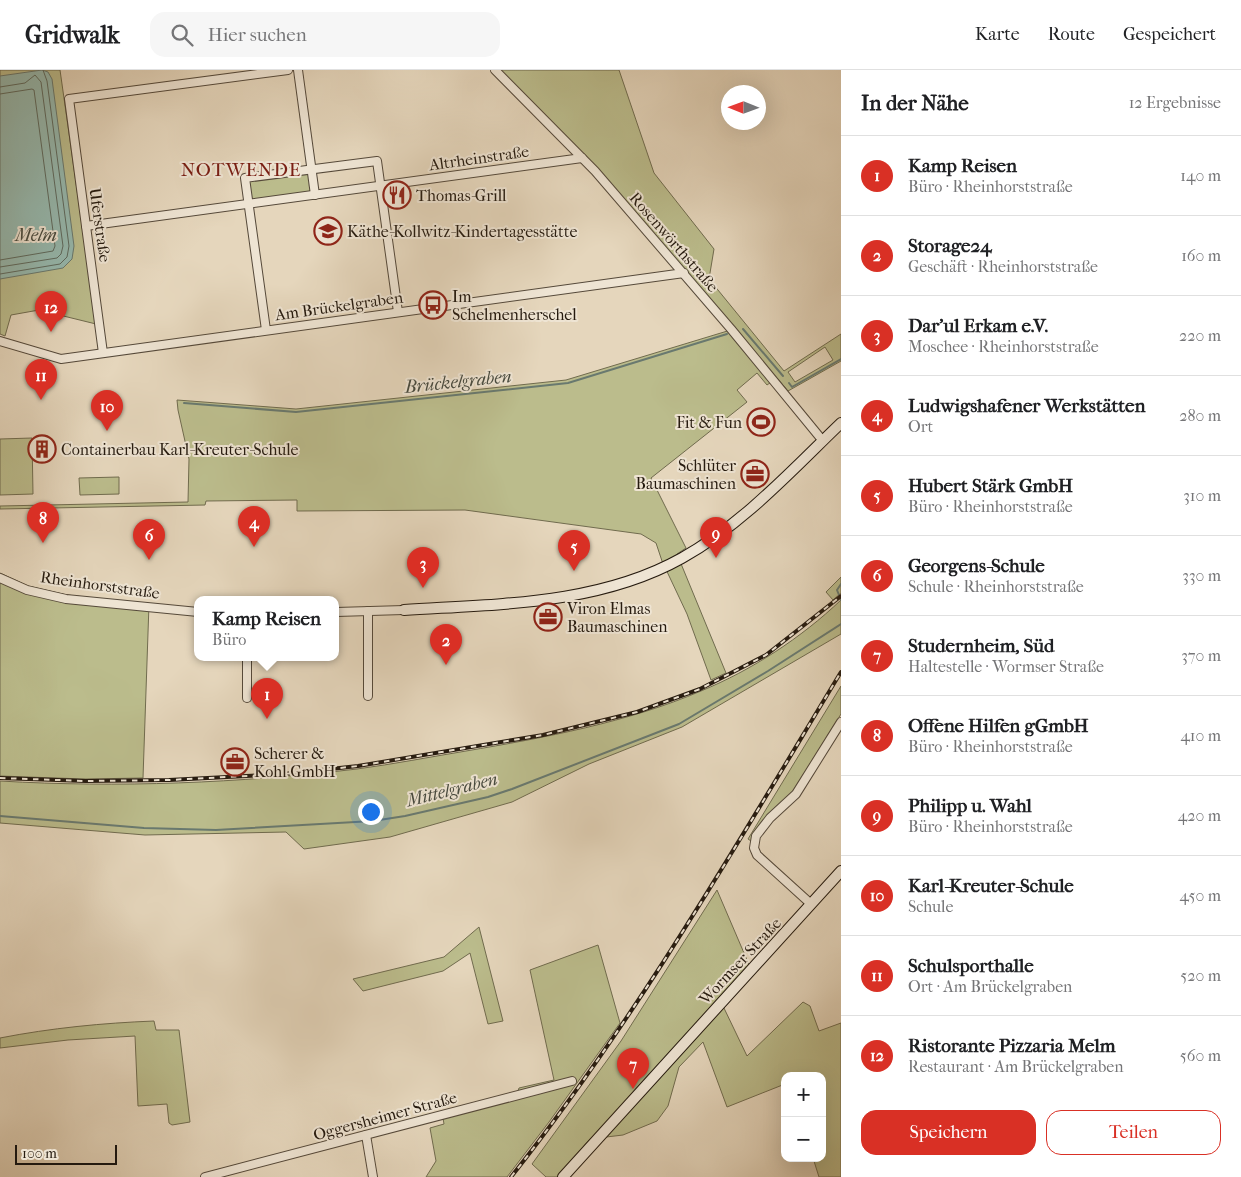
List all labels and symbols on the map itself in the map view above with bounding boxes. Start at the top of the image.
north arrow [721,85,766,130]
street label: Altrheinstraße [427,142,530,175]
district label: NOTWENDE [181,159,301,181]
restaurant icon: Thomas-Grill [382,180,412,210]
place label: Thomas-Grill [416,186,507,205]
street label: Uferstraße [85,187,115,263]
street label: Rosenwörthstraße [626,188,723,296]
school or university icon: Käthe-Kollwitz-Kindertagesstätte [313,216,343,246]
place label: Käthe-Kollwitz-Kindertagesstätte [347,222,577,241]
water label: Melm [13,225,57,246]
place label: Im Schelmenherschel [452,287,577,324]
street label: Am Brückelgraben [273,288,405,325]
bus stop icon: Im Schelmenherschel [418,290,448,320]
pin: 12 [35,291,67,332]
pin: 11 [25,359,57,400]
water label: Brückelgraben [402,366,513,398]
pin: 10 [91,390,123,431]
sports icon: Fit & Fun [746,407,776,437]
place label: Fit & Fun [676,413,743,432]
building icon: Containerbau Karl-Kreuter-Schule [27,434,57,464]
place label: Containerbau Karl-Kreuter-Schule [61,440,299,459]
place label: Schlüter Baumaschinen [635,456,737,493]
office icon: Schlüter Baumaschinen [740,459,770,489]
pin: 8 [27,502,59,543]
pin: 4 [238,506,270,547]
pin: 9 [700,517,732,558]
pin: 6 [133,519,165,560]
pin: 5 [558,530,590,571]
pin: 3 [407,547,439,588]
street label: Rheinhorststraße [39,567,161,603]
place label: Viron Elmas Baumaschinen [566,599,668,636]
office icon: Viron Elmas Baumaschinen [533,602,563,632]
pin: 2 [430,624,462,665]
pin: 1 [251,678,283,719]
place label: Scherer & Kohl GmbH [254,744,336,781]
office icon: Scherer & Kohl GmbH [220,747,250,777]
water label: Mittelgraben [402,769,500,812]
your location [358,799,384,825]
street label: Wormser Straße [694,914,785,1009]
pin: 7 [617,1048,649,1089]
street label: Oggersheimer Straße [311,1088,459,1144]
scale bar [15,1142,118,1165]

